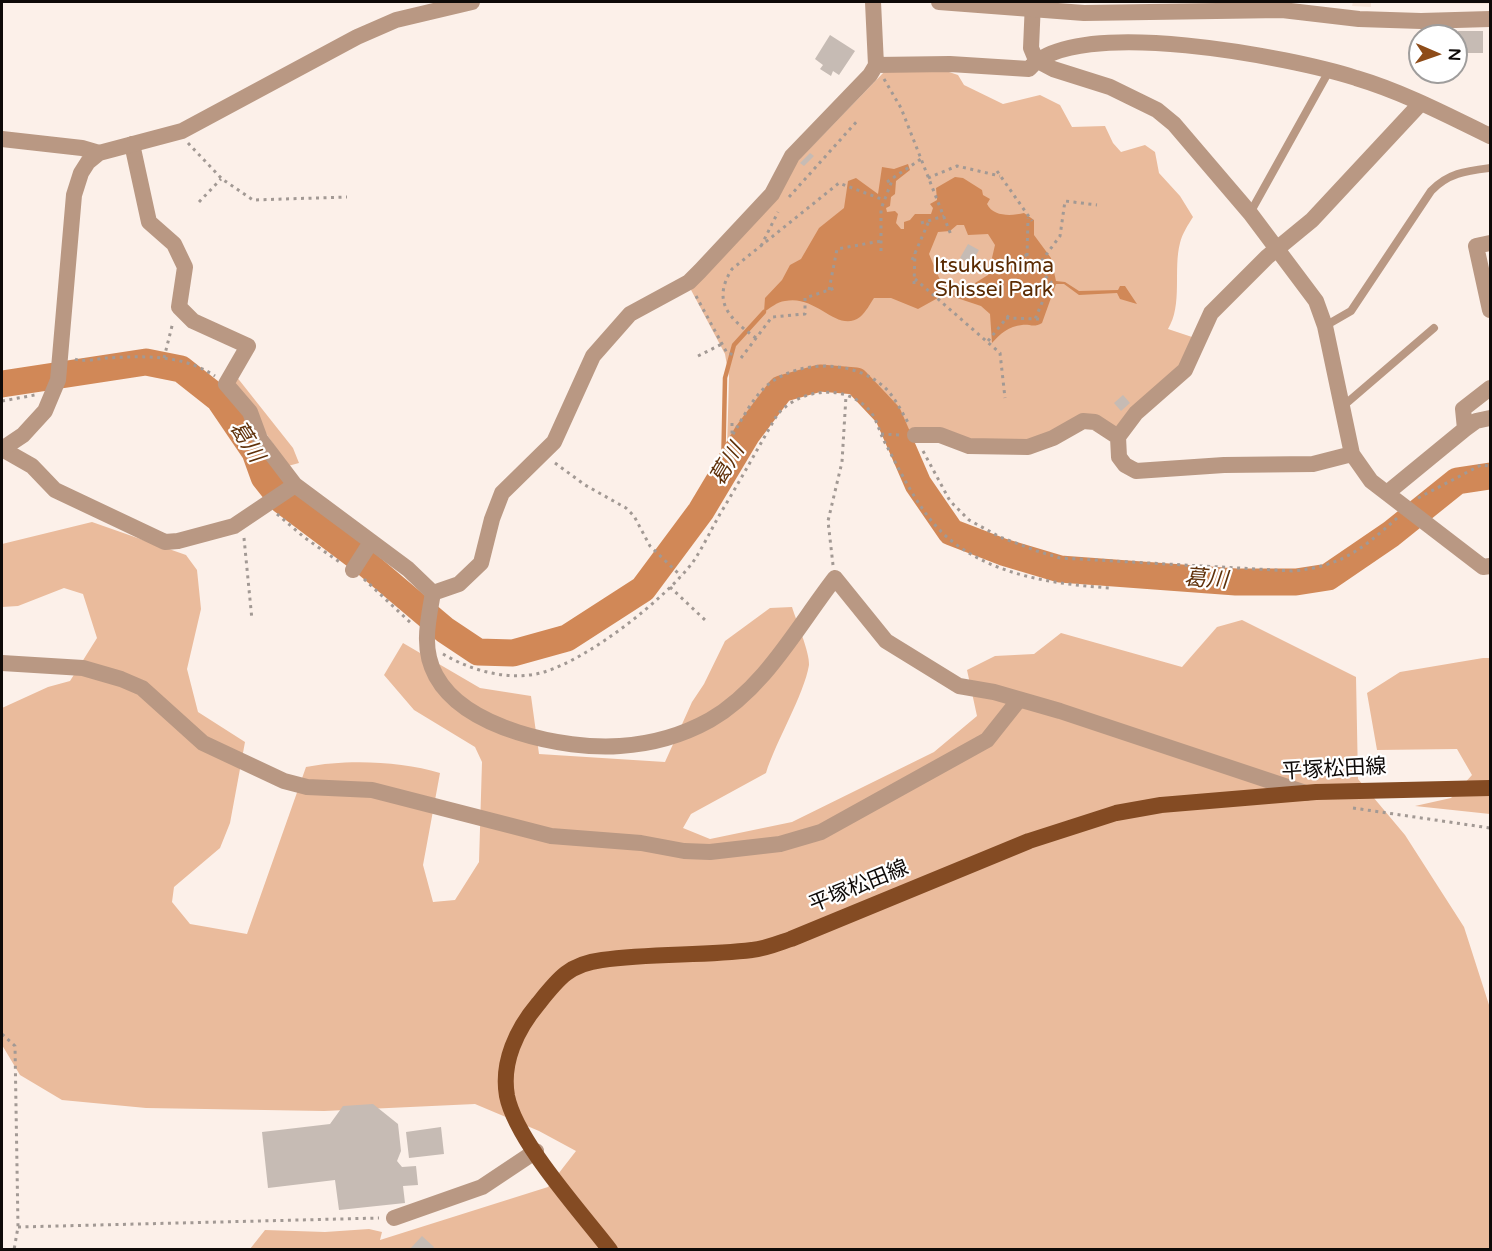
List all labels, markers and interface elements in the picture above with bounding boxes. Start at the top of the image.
north arrow [1408,24,1468,84]
text: N [1444,48,1464,61]
park label: Itsukushima Shissei Park [934,253,1054,303]
water label: 葛川 [223,416,269,468]
water label: 葛川 [705,439,751,491]
water label: 葛川 [1183,565,1229,595]
street label: 平塚松田線 [1281,755,1387,785]
street label: 平塚松田線 [806,856,912,918]

